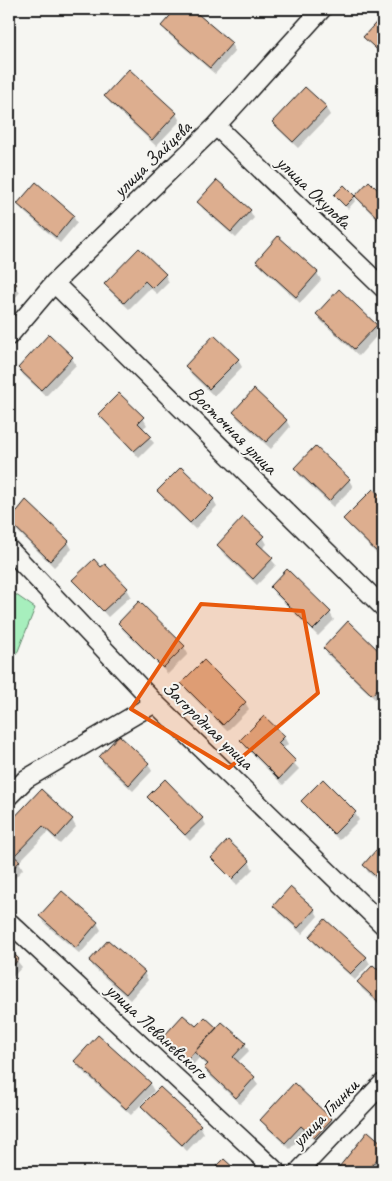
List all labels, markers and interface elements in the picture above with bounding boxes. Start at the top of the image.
street label: улица Зайцева [107,114,198,203]
street label: улица Окулова [270,149,358,235]
street label: Восточная улица [183,380,284,481]
street label: Загородная улица [157,675,260,776]
street label: улица Леваневского [100,977,215,1086]
street label: улица Глинки [285,1072,365,1154]

